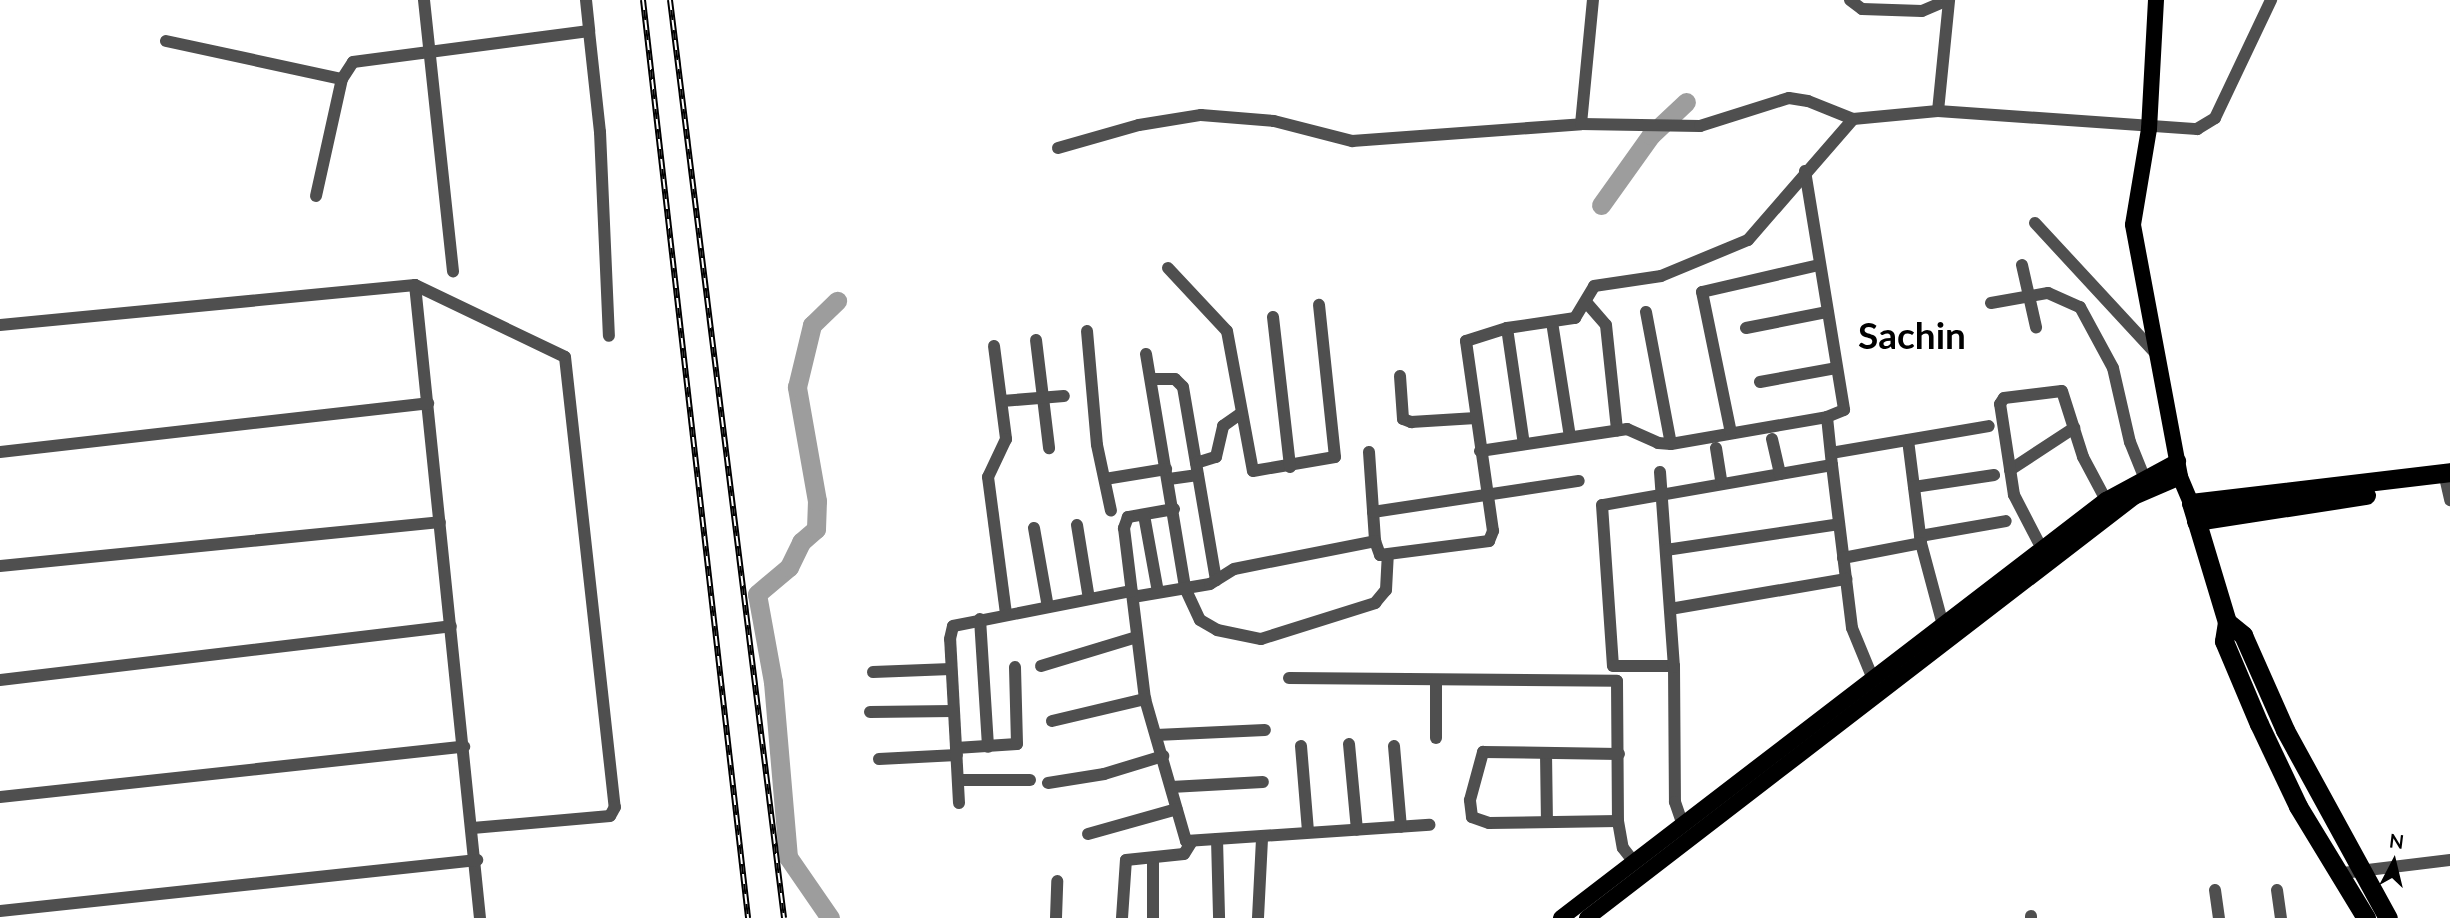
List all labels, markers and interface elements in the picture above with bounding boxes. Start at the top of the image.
district label: Sachin [1858,313,1966,357]
north arrow [2359,827,2429,897]
text: N [2388,828,2405,853]

